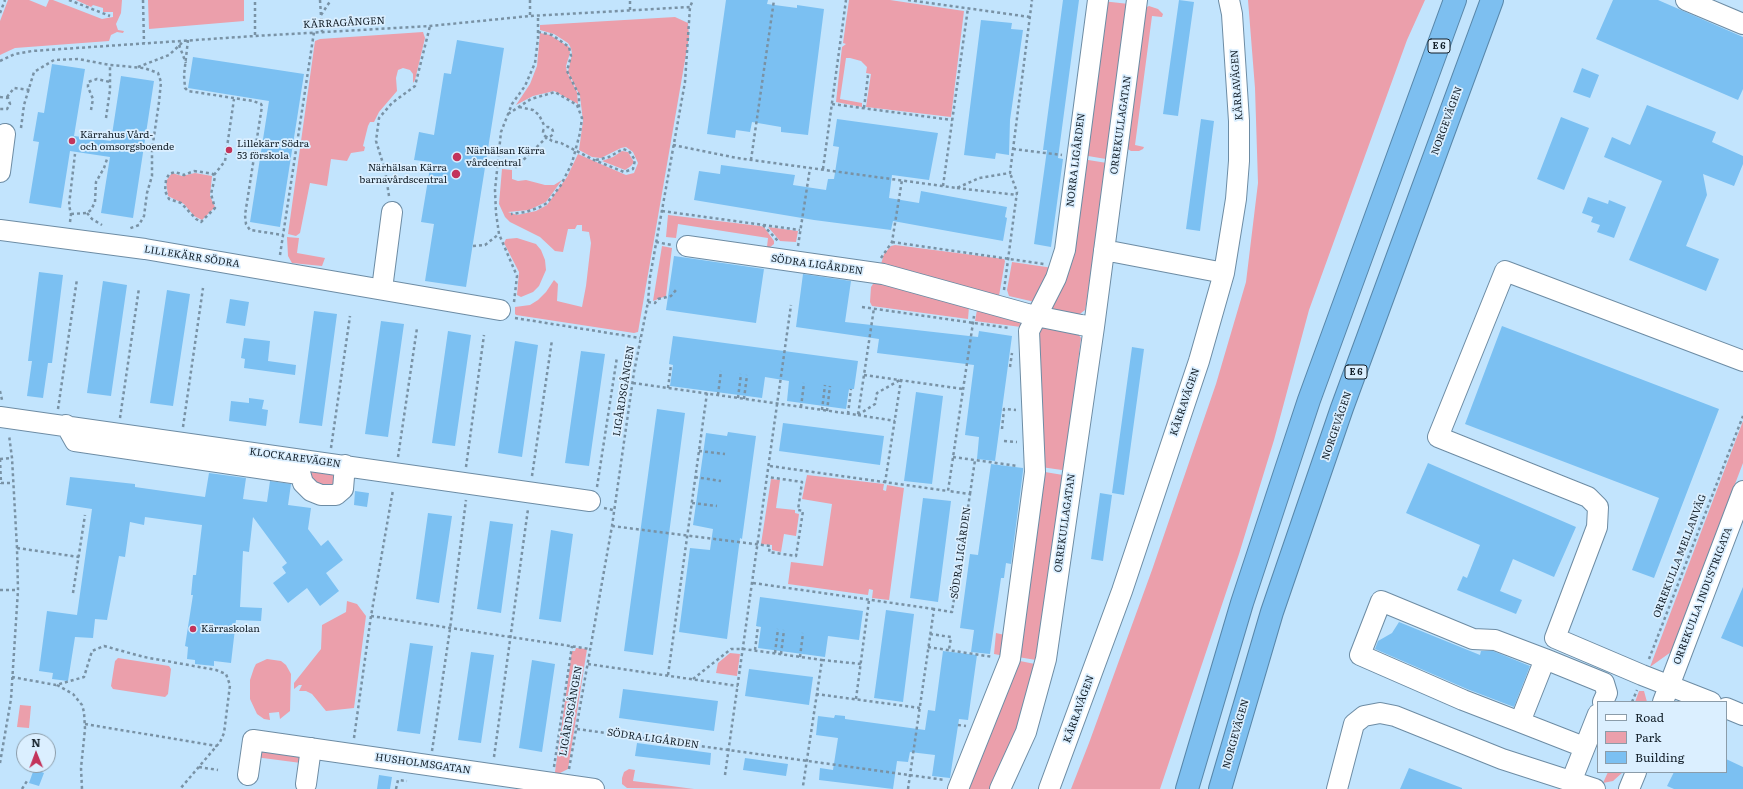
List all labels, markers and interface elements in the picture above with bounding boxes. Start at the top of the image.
street label: KÄRRAGÅNGEN [303,15,385,31]
road number: E 6 [1428,39,1450,53]
street label: KÄRRAVÄGEN [1229,49,1245,121]
street label: ORREKULLAGATAN [1108,75,1134,175]
street label: NORGEVÄGEN [1429,85,1465,157]
street label: NORRA LIGÅRDEN [1064,112,1088,208]
place label: Kärrahus Vård- och omsorgsboende [80,129,174,152]
marker: Kärrahus Vård- och omsorgsboende [67,136,77,146]
place label: Lillekärr Södra 53 förskola [237,138,309,162]
marker: Lillekärr Södra 53 förskola [224,145,234,155]
place label: Närhälsan Kärra vårdcentral [466,145,545,168]
marker: Närhälsan Kärra vårdcentral [451,151,463,163]
place label: Närhälsan Kärra barnavårdscentral [359,162,447,186]
marker: Närhälsan Kärra barnavårdscentral [450,168,462,180]
street label: LILLEKÄRR SÖDRA [143,244,241,270]
street label: SÖDRA LIGÅRDEN [770,253,864,277]
street label: LIGÅRDSGÅNGEN [611,345,637,437]
road number: E 6 [1345,365,1367,379]
street label: KÄRRAVÄGEN [1168,366,1202,438]
street label: NORGEVÄGEN [1320,390,1354,462]
street label: KLOCKAREVÄGEN [248,446,342,470]
street label: ORREKULLAGATAN [1052,473,1078,573]
street label: ORREKULLA MELLANVÄG [1651,492,1709,620]
street label: SÖDRA LIGÅRDEN [949,506,973,600]
street label: ORREKULLA INDUSTRIGATA [1671,526,1735,666]
place label: Kärraskolan [201,623,260,635]
marker: Kärraskolan [188,624,198,634]
street label: LIGÅRDSGÅNGEN [557,665,585,757]
street label: KÄRRAVÄGEN [1061,674,1097,744]
street label: NORGEVÄGEN [1220,698,1252,770]
legend [1597,701,1727,773]
text: Road [1635,708,1664,726]
street label: SÖDRA LIGÅRDEN [606,727,700,751]
text: Park [1635,728,1661,746]
north arrow [16,733,56,773]
text: N [31,734,41,750]
text: Building [1635,748,1684,766]
street label: HUSHOLMSGATAN [374,751,472,777]

